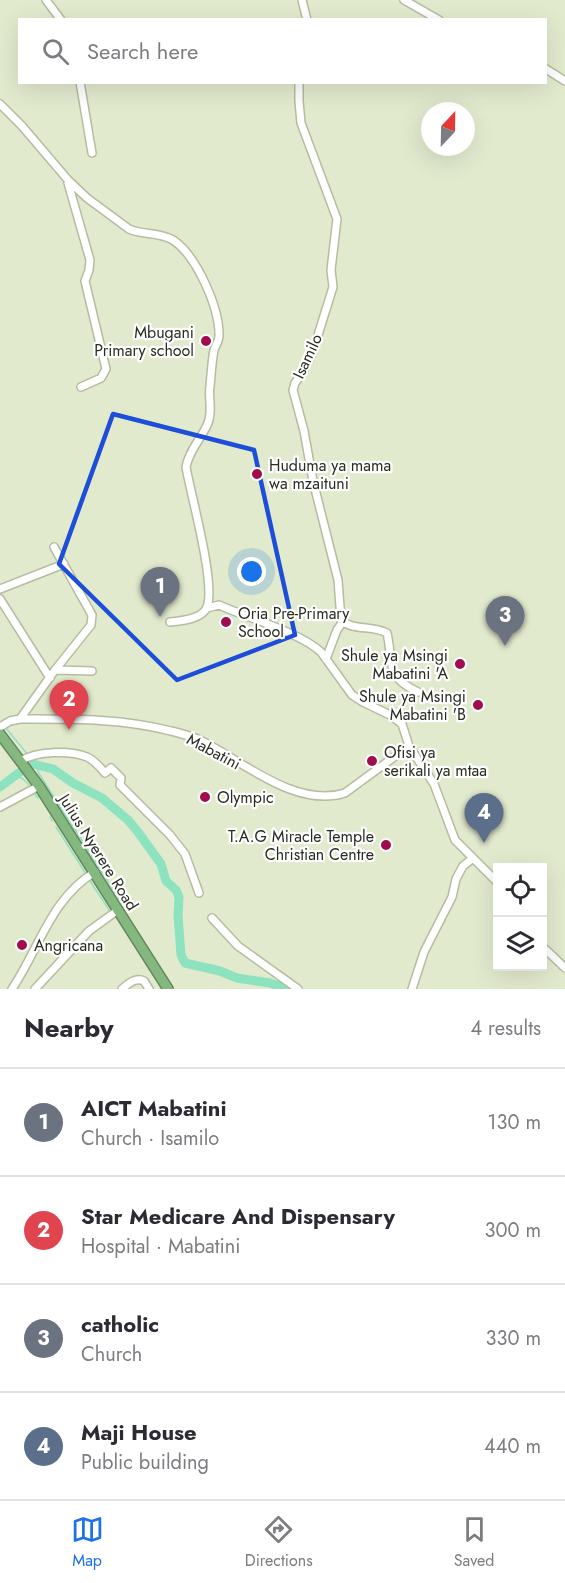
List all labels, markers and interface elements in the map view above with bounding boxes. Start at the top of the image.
search box [18,18,547,84]
icon: search [39,35,72,68]
text: Search here [87,35,198,67]
north arrow [421,102,475,156]
place label: Mbugani Primary school [94,321,194,362]
street label: Isamilo [287,330,328,382]
marker: Mbugani Primary school [199,334,213,348]
place label: Huduma ya mama wa mzaituni [269,454,391,495]
marker: Huduma ya mama wa mzaituni [250,467,264,481]
your location [237,557,266,586]
pin: 1 [140,568,180,617]
pin: 3 [486,596,524,646]
place label: Oria Pre-Primary School [238,602,350,643]
marker: Oria Pre-Primary School [219,615,233,629]
place label: Shule ya Msingi Mabatini 'A [341,644,448,685]
marker: Shule ya Msingi Mabatini 'A [453,657,467,671]
pin: 2 [50,680,88,730]
place label: Shule ya Msingi Mabatini 'B [359,685,466,726]
marker: Shule ya Msingi Mabatini 'B [471,698,485,712]
street label: Mabatini [183,728,245,775]
place label: Ofisi ya serikali ya mtaa [384,741,487,782]
marker: Ofisi ya serikali ya mtaa [365,754,379,768]
place label: Olympic [217,786,274,809]
street label: Julius Nyerere Road [52,788,144,915]
marker: Olympic [198,790,212,804]
pin: 4 [464,794,504,843]
place label: T.A.G Miracle Temple Christian Centre [228,825,374,866]
marker: T.A.G Miracle Temple Christian Centre [379,838,393,852]
map controls [493,863,547,971]
button: locate [493,863,547,917]
button: layers [493,917,547,971]
place label: Angricana [34,934,103,957]
marker: Angricana [15,938,29,952]
text: Nearby [24,1009,113,1047]
text: 4 results [470,1014,541,1043]
text: AICT Mabatini [81,1092,227,1124]
text: 1 [38,1108,49,1137]
text: 130 m [487,1108,541,1137]
text: Church · Isamilo [81,1124,219,1153]
text: Star Medicare And Dispensary [81,1200,395,1232]
text: 2 [37,1216,50,1245]
text: 300 m [484,1216,541,1245]
text: Hospital · Mabatini [81,1232,240,1261]
text: catholic [81,1308,159,1340]
text: 3 [37,1324,50,1353]
text: 330 m [486,1324,541,1353]
text: Church [81,1340,142,1369]
text: Maji House [81,1416,197,1448]
text: 4 [37,1432,50,1461]
text: 440 m [484,1432,541,1461]
text: Public building [81,1448,209,1477]
tab: Map [71,1513,104,1572]
tab: Directions [245,1513,313,1572]
tab: Saved [454,1513,494,1572]

